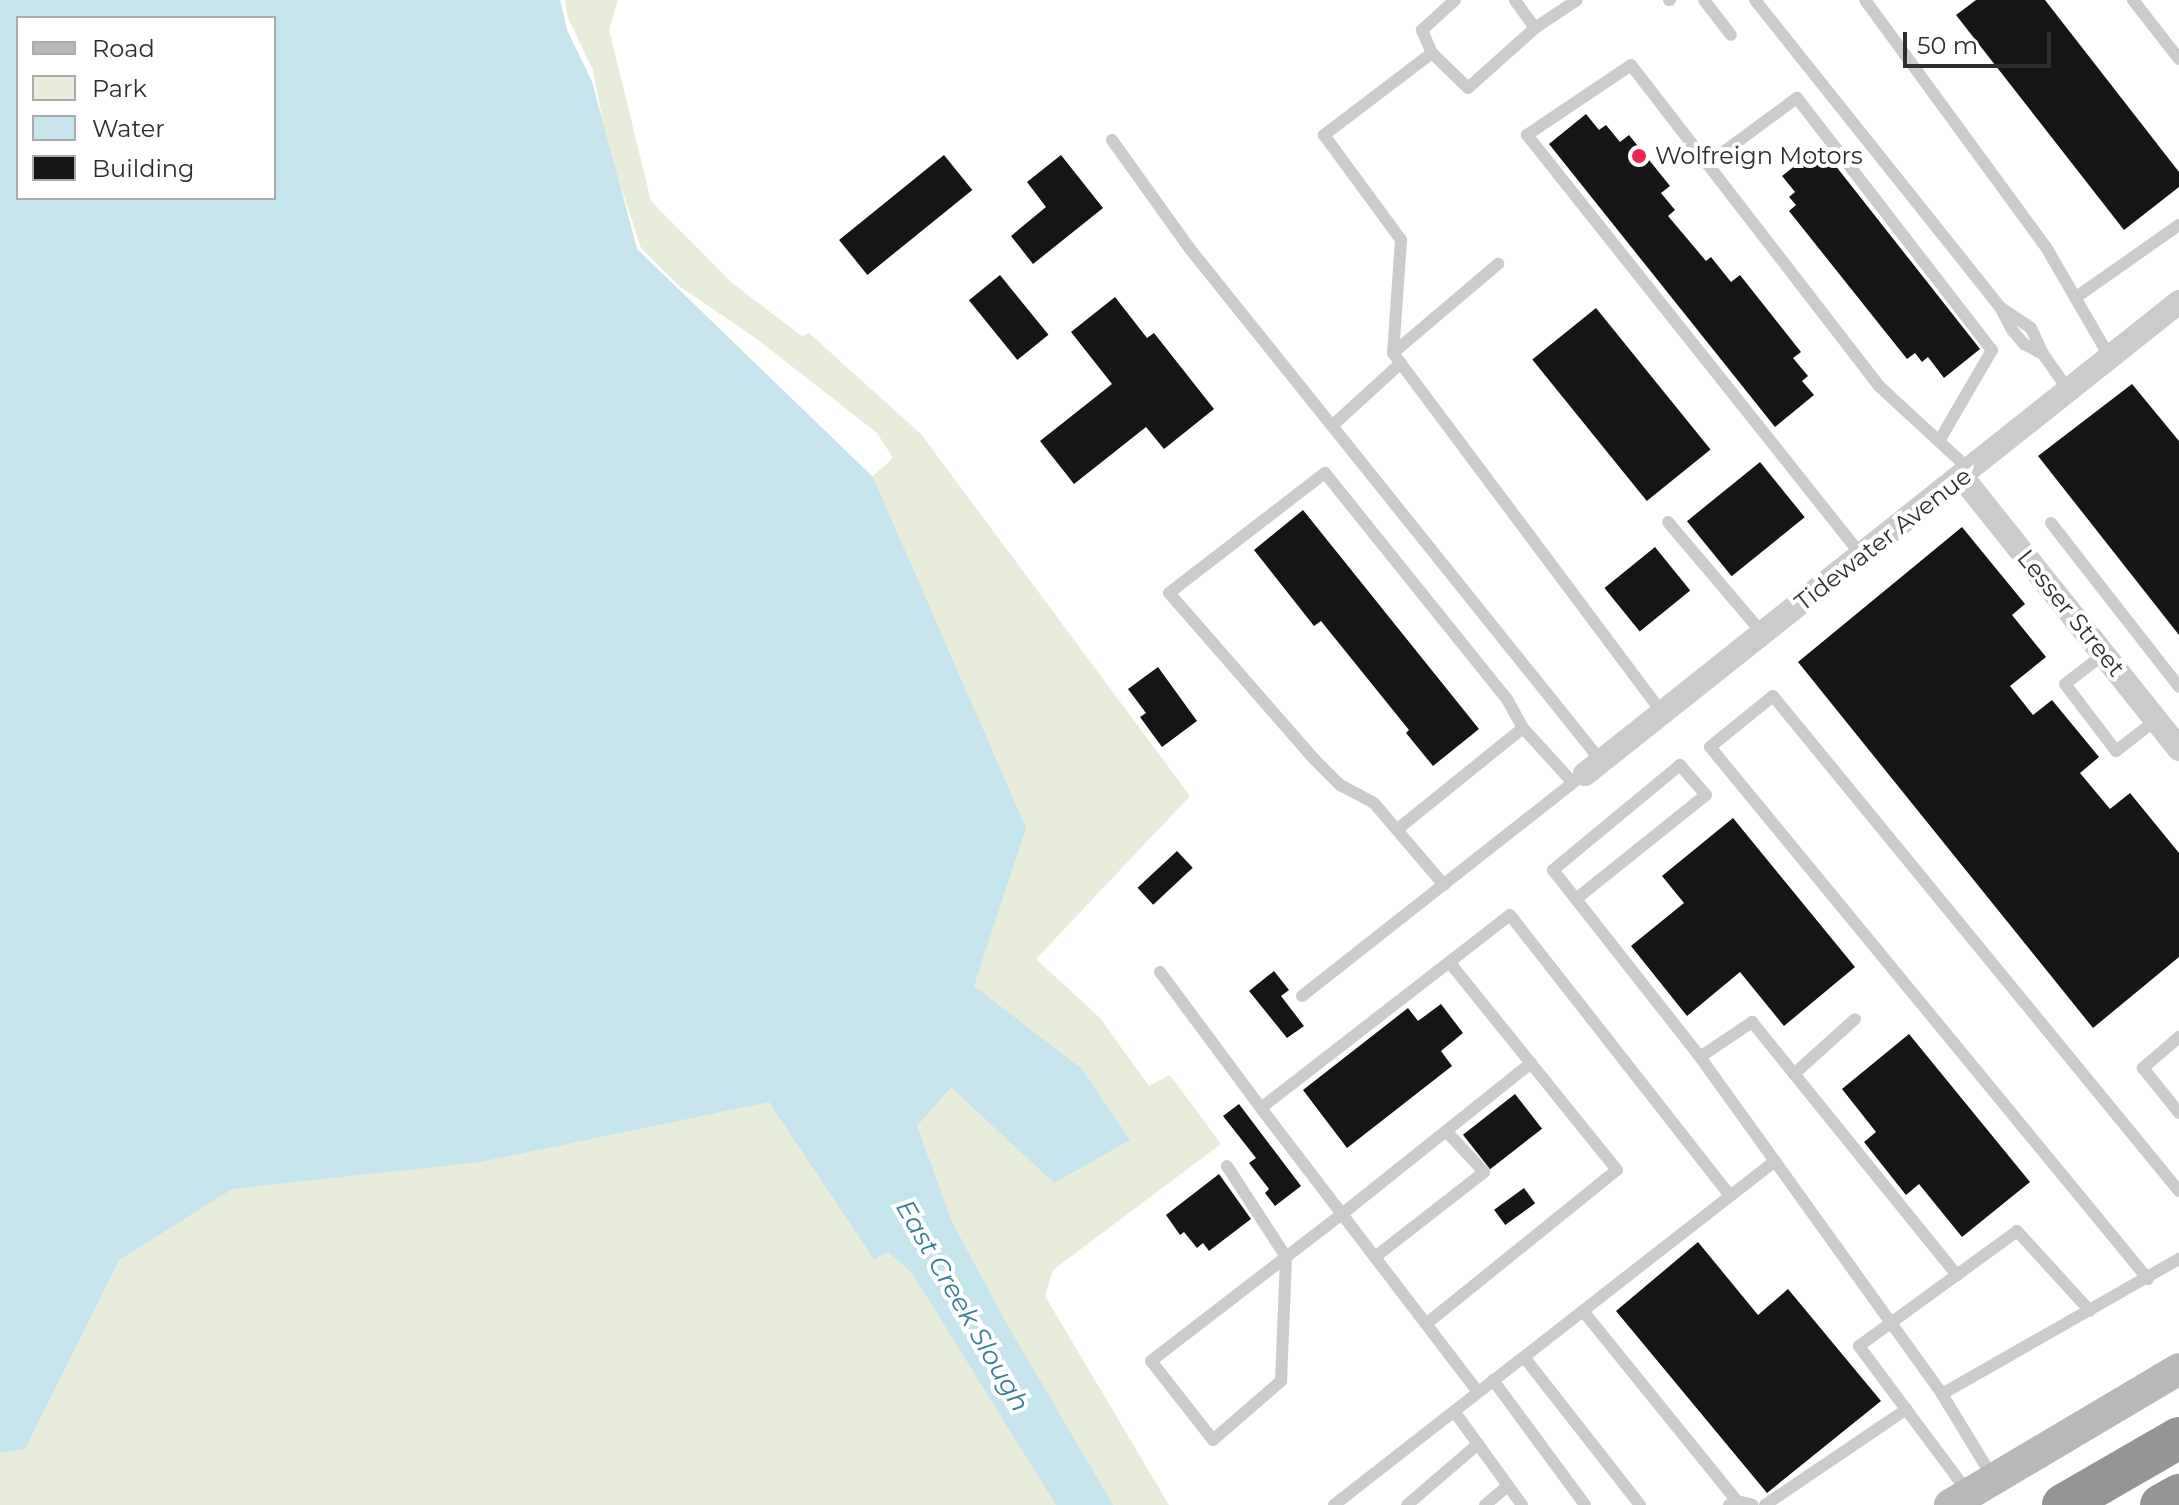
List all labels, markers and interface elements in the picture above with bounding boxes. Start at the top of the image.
legend [16,16,276,200]
scale bar [1907,16,2055,66]
text: 50 m [1917,31,1978,60]
text: Road [92,34,155,63]
text: Park [92,74,147,103]
text: Water [92,114,165,143]
place label: Wolfreign Motors [1655,142,1863,170]
marker: Wolfreign Motors [1630,147,1648,165]
text: Building [92,154,195,183]
street label: Tidewater Avenue [1789,461,1977,617]
street label: Lesser Street [2011,544,2131,682]
water label: East Creek Slough [889,1194,1035,1418]

